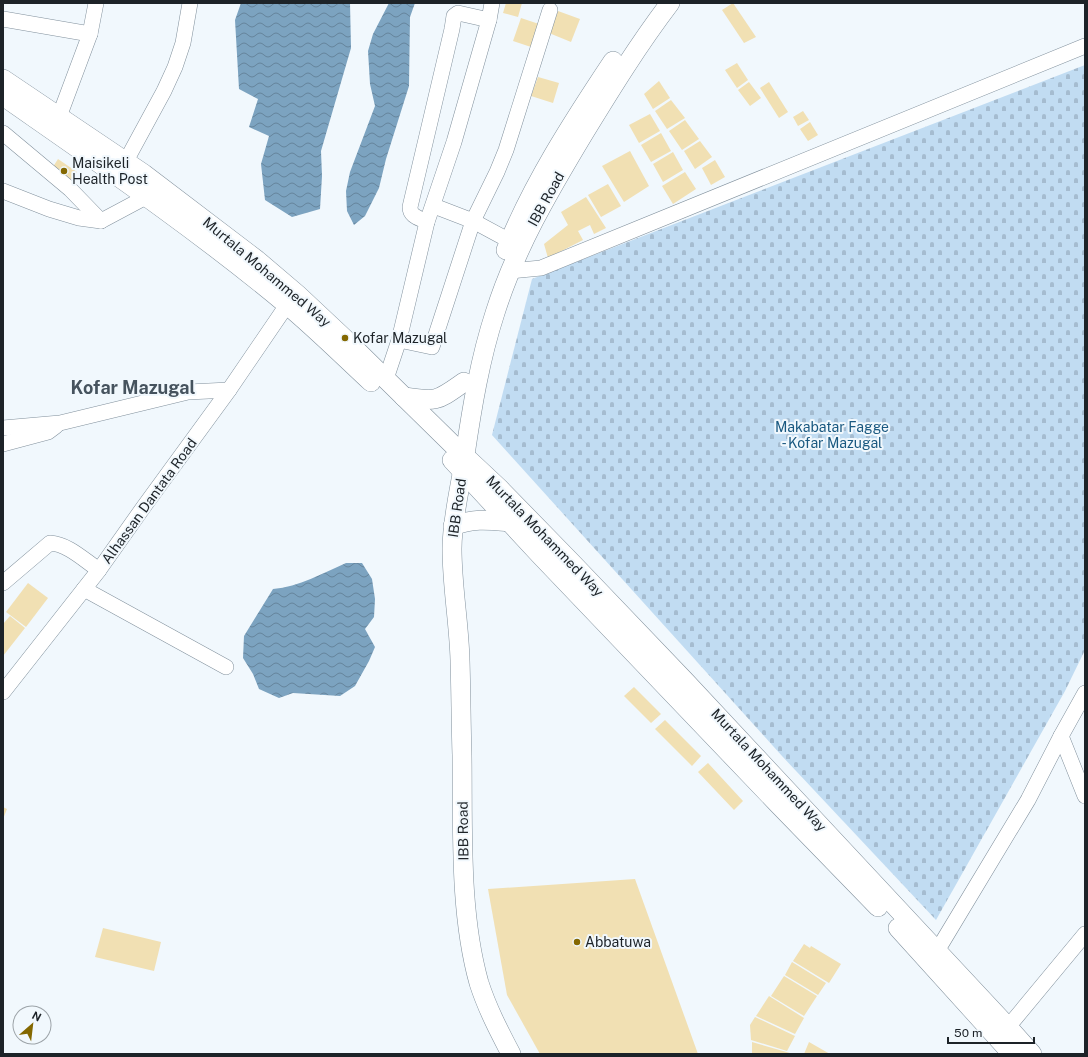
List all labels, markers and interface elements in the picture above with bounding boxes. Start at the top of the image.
place label: Maisikeli Health Post [72,155,148,187]
marker: Maisikeli Health Post [59,166,69,176]
street label: IBB Road [525,169,567,229]
street label: Murtala Mohammed Way [200,214,334,330]
place label: Kofar Mazugal [353,330,447,346]
marker: Kofar Mazugal [340,333,350,343]
district label: Kofar Mazugal [71,377,195,398]
park label: Makabatar Fagge - Kofar Mazugal [775,419,889,451]
street label: Alhassan Dantata Road [98,435,200,567]
street label: Murtala Mohammed Way [483,472,607,600]
street label: IBB Road [445,477,469,539]
street label: Murtala Mohammed Way [708,705,830,835]
street label: IBB Road [454,801,472,861]
place label: Abbatuwa [585,934,651,950]
marker: Abbatuwa [572,937,582,947]
north arrow [12,1005,52,1045]
text: N [30,1009,43,1023]
scale bar [948,1019,1034,1045]
text: 50 m [954,1026,982,1040]

